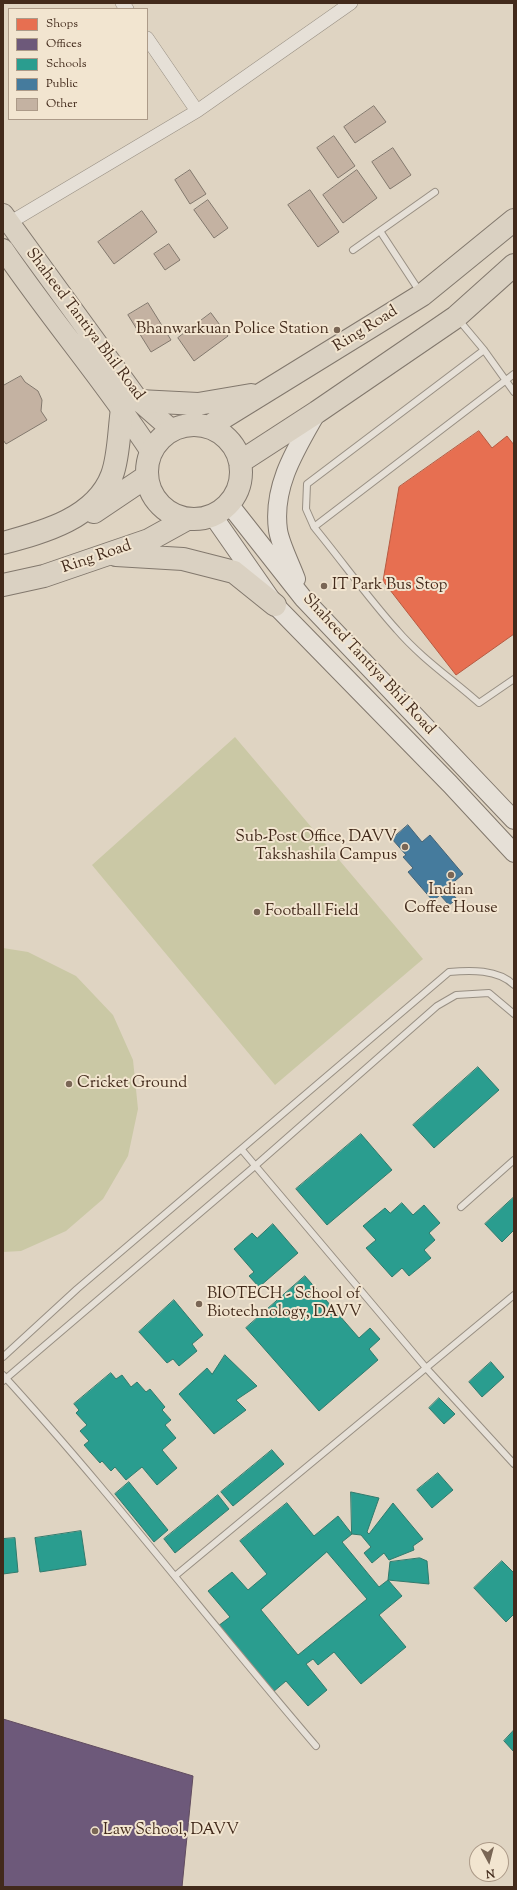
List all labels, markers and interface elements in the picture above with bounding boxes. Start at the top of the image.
legend [8,8,148,120]
text: Shops [46,15,78,33]
text: Offices [46,35,82,53]
text: Schools [46,55,87,73]
text: Public [46,75,78,93]
text: Other [46,95,77,113]
street label: Shaheed Tantiya Bhil Road [20,245,148,405]
street label: Ring Road [330,303,402,357]
place label: Bhanwarkuan Police Station [136,320,329,340]
marker: Bhanwarkuan Police Station [332,325,342,335]
street label: Ring Road [60,537,134,579]
place label: IT Park Bus Stop [332,576,447,596]
marker: IT Park Bus Stop [319,581,329,591]
street label: Shaheed Tantiya Bhil Road [298,590,438,740]
place label: Sub-Post Office, DAVV Takshashila Campus [235,828,397,866]
marker: Sub-Post Office, DAVV Takshashila Campus [400,842,410,852]
marker: Indian Coffee House [446,870,456,880]
place label: Indian Coffee House [404,881,498,919]
place label: Football Field [265,902,359,922]
marker: Football Field [252,907,262,917]
place label: Cricket Ground [77,1074,187,1094]
marker: Cricket Ground [64,1079,74,1089]
place label: BIOTECH - School of Biotechnology, DAVV [207,1285,362,1323]
marker: BIOTECH - School of Biotechnology, DAVV [194,1299,204,1309]
place label: Law School, DAVV [103,1821,239,1841]
marker: Law School, DAVV [90,1826,100,1836]
north arrow [469,1842,509,1882]
text: N [485,1864,496,1881]

